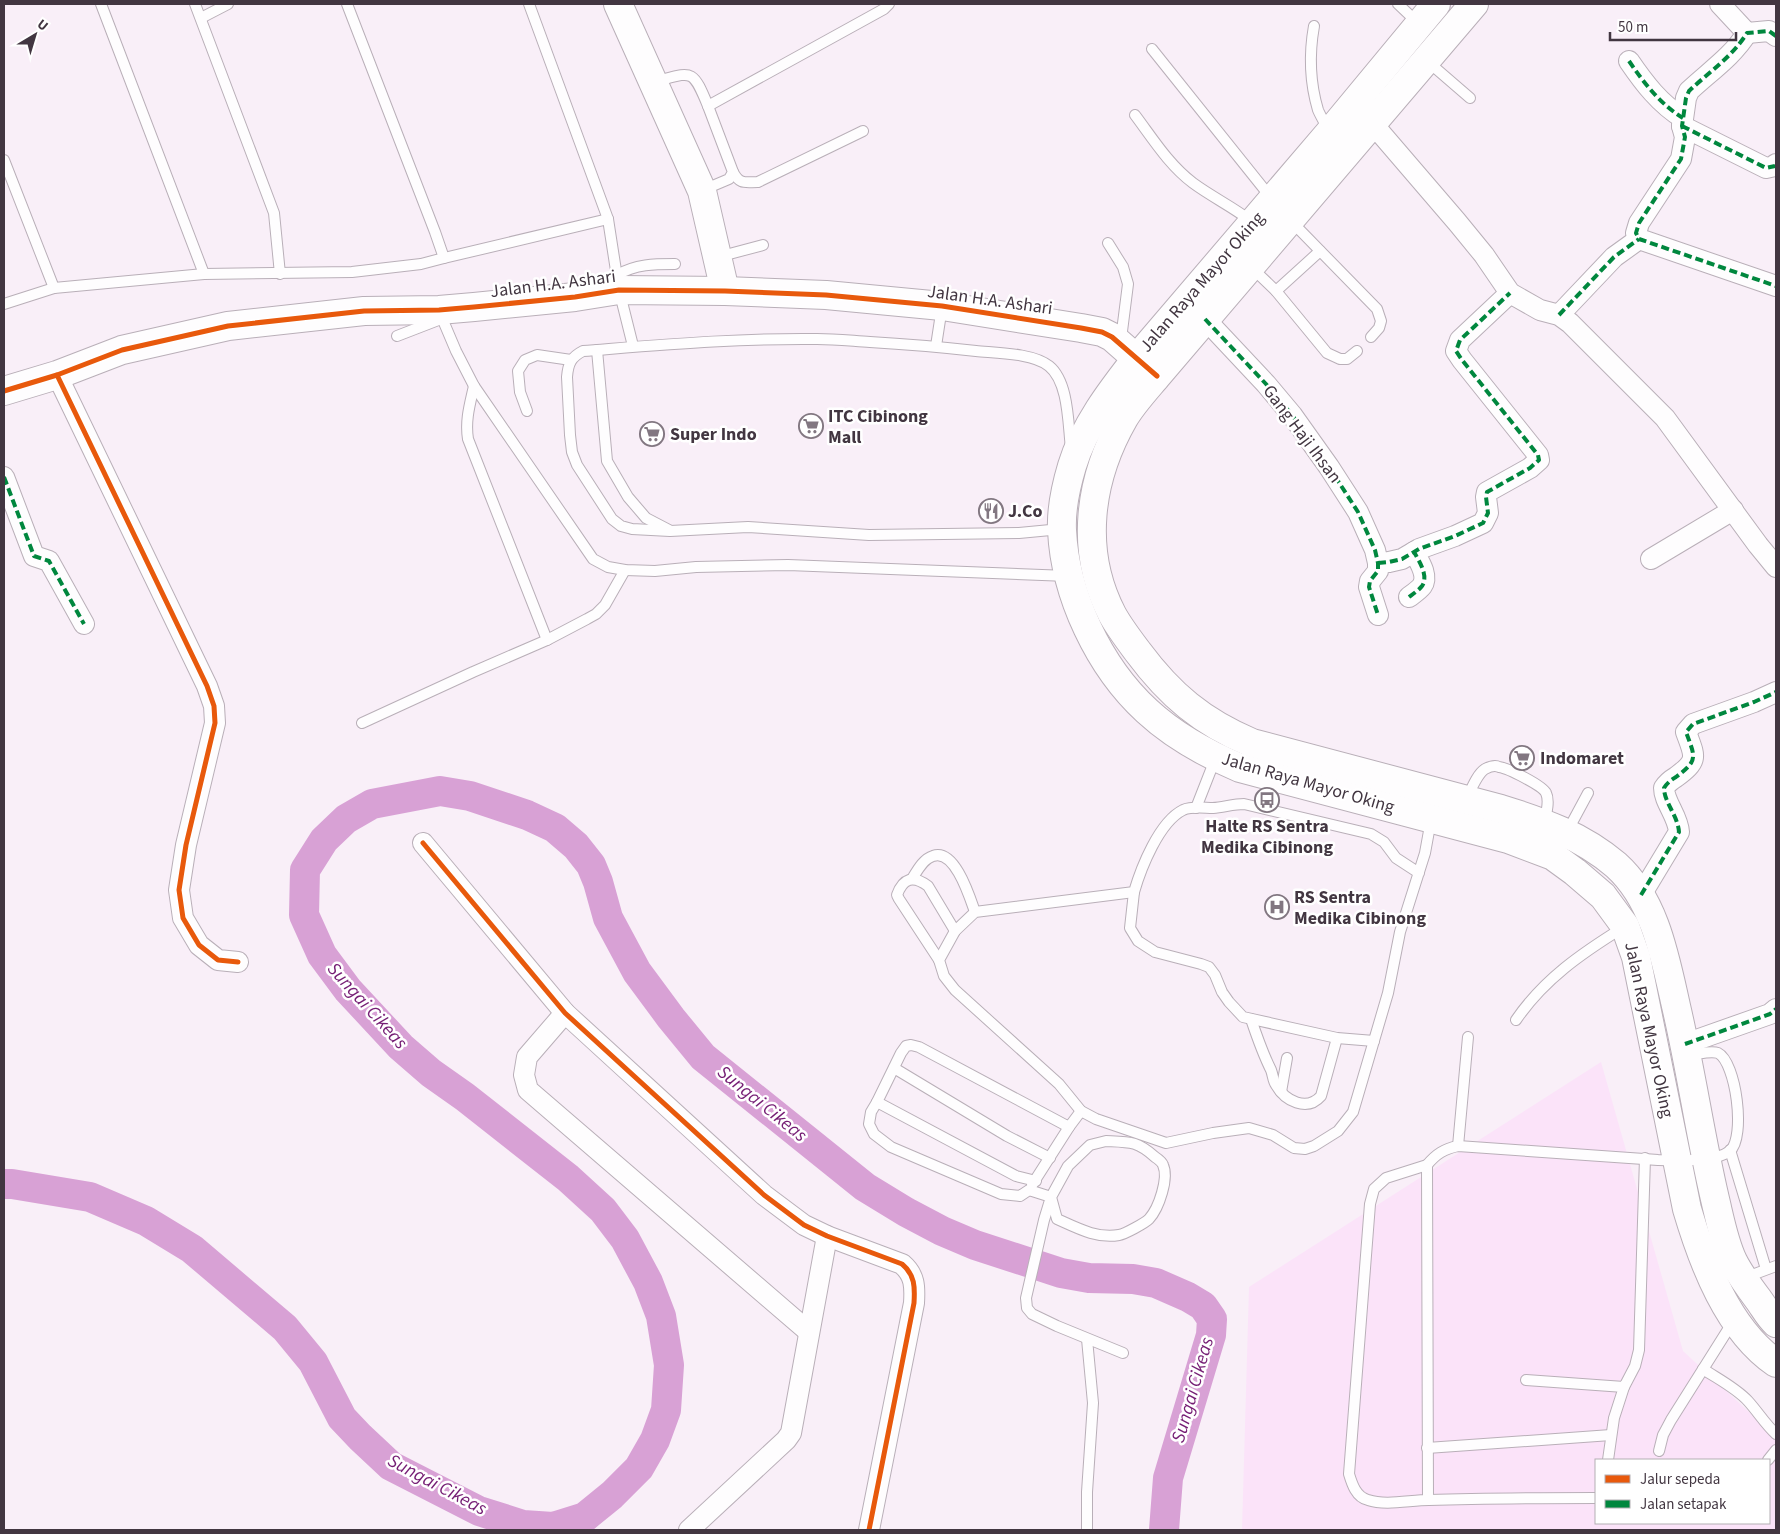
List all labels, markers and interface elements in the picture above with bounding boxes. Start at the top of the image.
north arrow [10,10,60,60]
scale bar [1610,10,1736,42]
text: U [33,15,52,36]
text: 50 m [1618,17,1648,38]
street label: Jalan Raya Mayor Oking [1134,206,1270,358]
street label: Jalan H.A. Ashari [489,264,617,304]
street label: Jalan H.A. Ashari [926,279,1054,321]
street label: Gang Haji Ihsan [1257,380,1347,488]
place label: ITC Cibinong Mall [828,404,928,450]
supermarket icon: ITC Cibinong Mall [798,413,824,439]
supermarket icon: Super Indo [639,421,665,447]
place label: Super Indo [670,422,757,447]
restaurant icon: J.Co [978,498,1004,524]
place label: J.Co [1008,499,1043,524]
supermarket icon: Indomaret [1509,745,1535,771]
street label: Jalan Raya Mayor Oking [1218,746,1398,820]
place label: Indomaret [1540,746,1624,771]
bus stop icon: Halte RS Sentra Medika Cibinong [1254,787,1280,813]
place label: Halte RS Sentra Medika Cibinong [1201,814,1333,860]
place label: RS Sentra Medika Cibinong [1294,885,1426,931]
hospital icon: RS Sentra Medika Cibinong [1264,894,1290,920]
street label: Jalan Raya Mayor Oking [1618,940,1680,1120]
water label: Sungai Cikeas [321,957,414,1056]
water label: Sungai Cikeas [711,1059,813,1149]
water label: Sungai Cikeas [1165,1334,1221,1446]
water label: Sungai Cikeas [383,1448,492,1523]
legend [1595,1459,1770,1524]
text: Jalur sepeda [1640,1469,1720,1490]
text: Jalan setapak [1640,1494,1727,1515]

